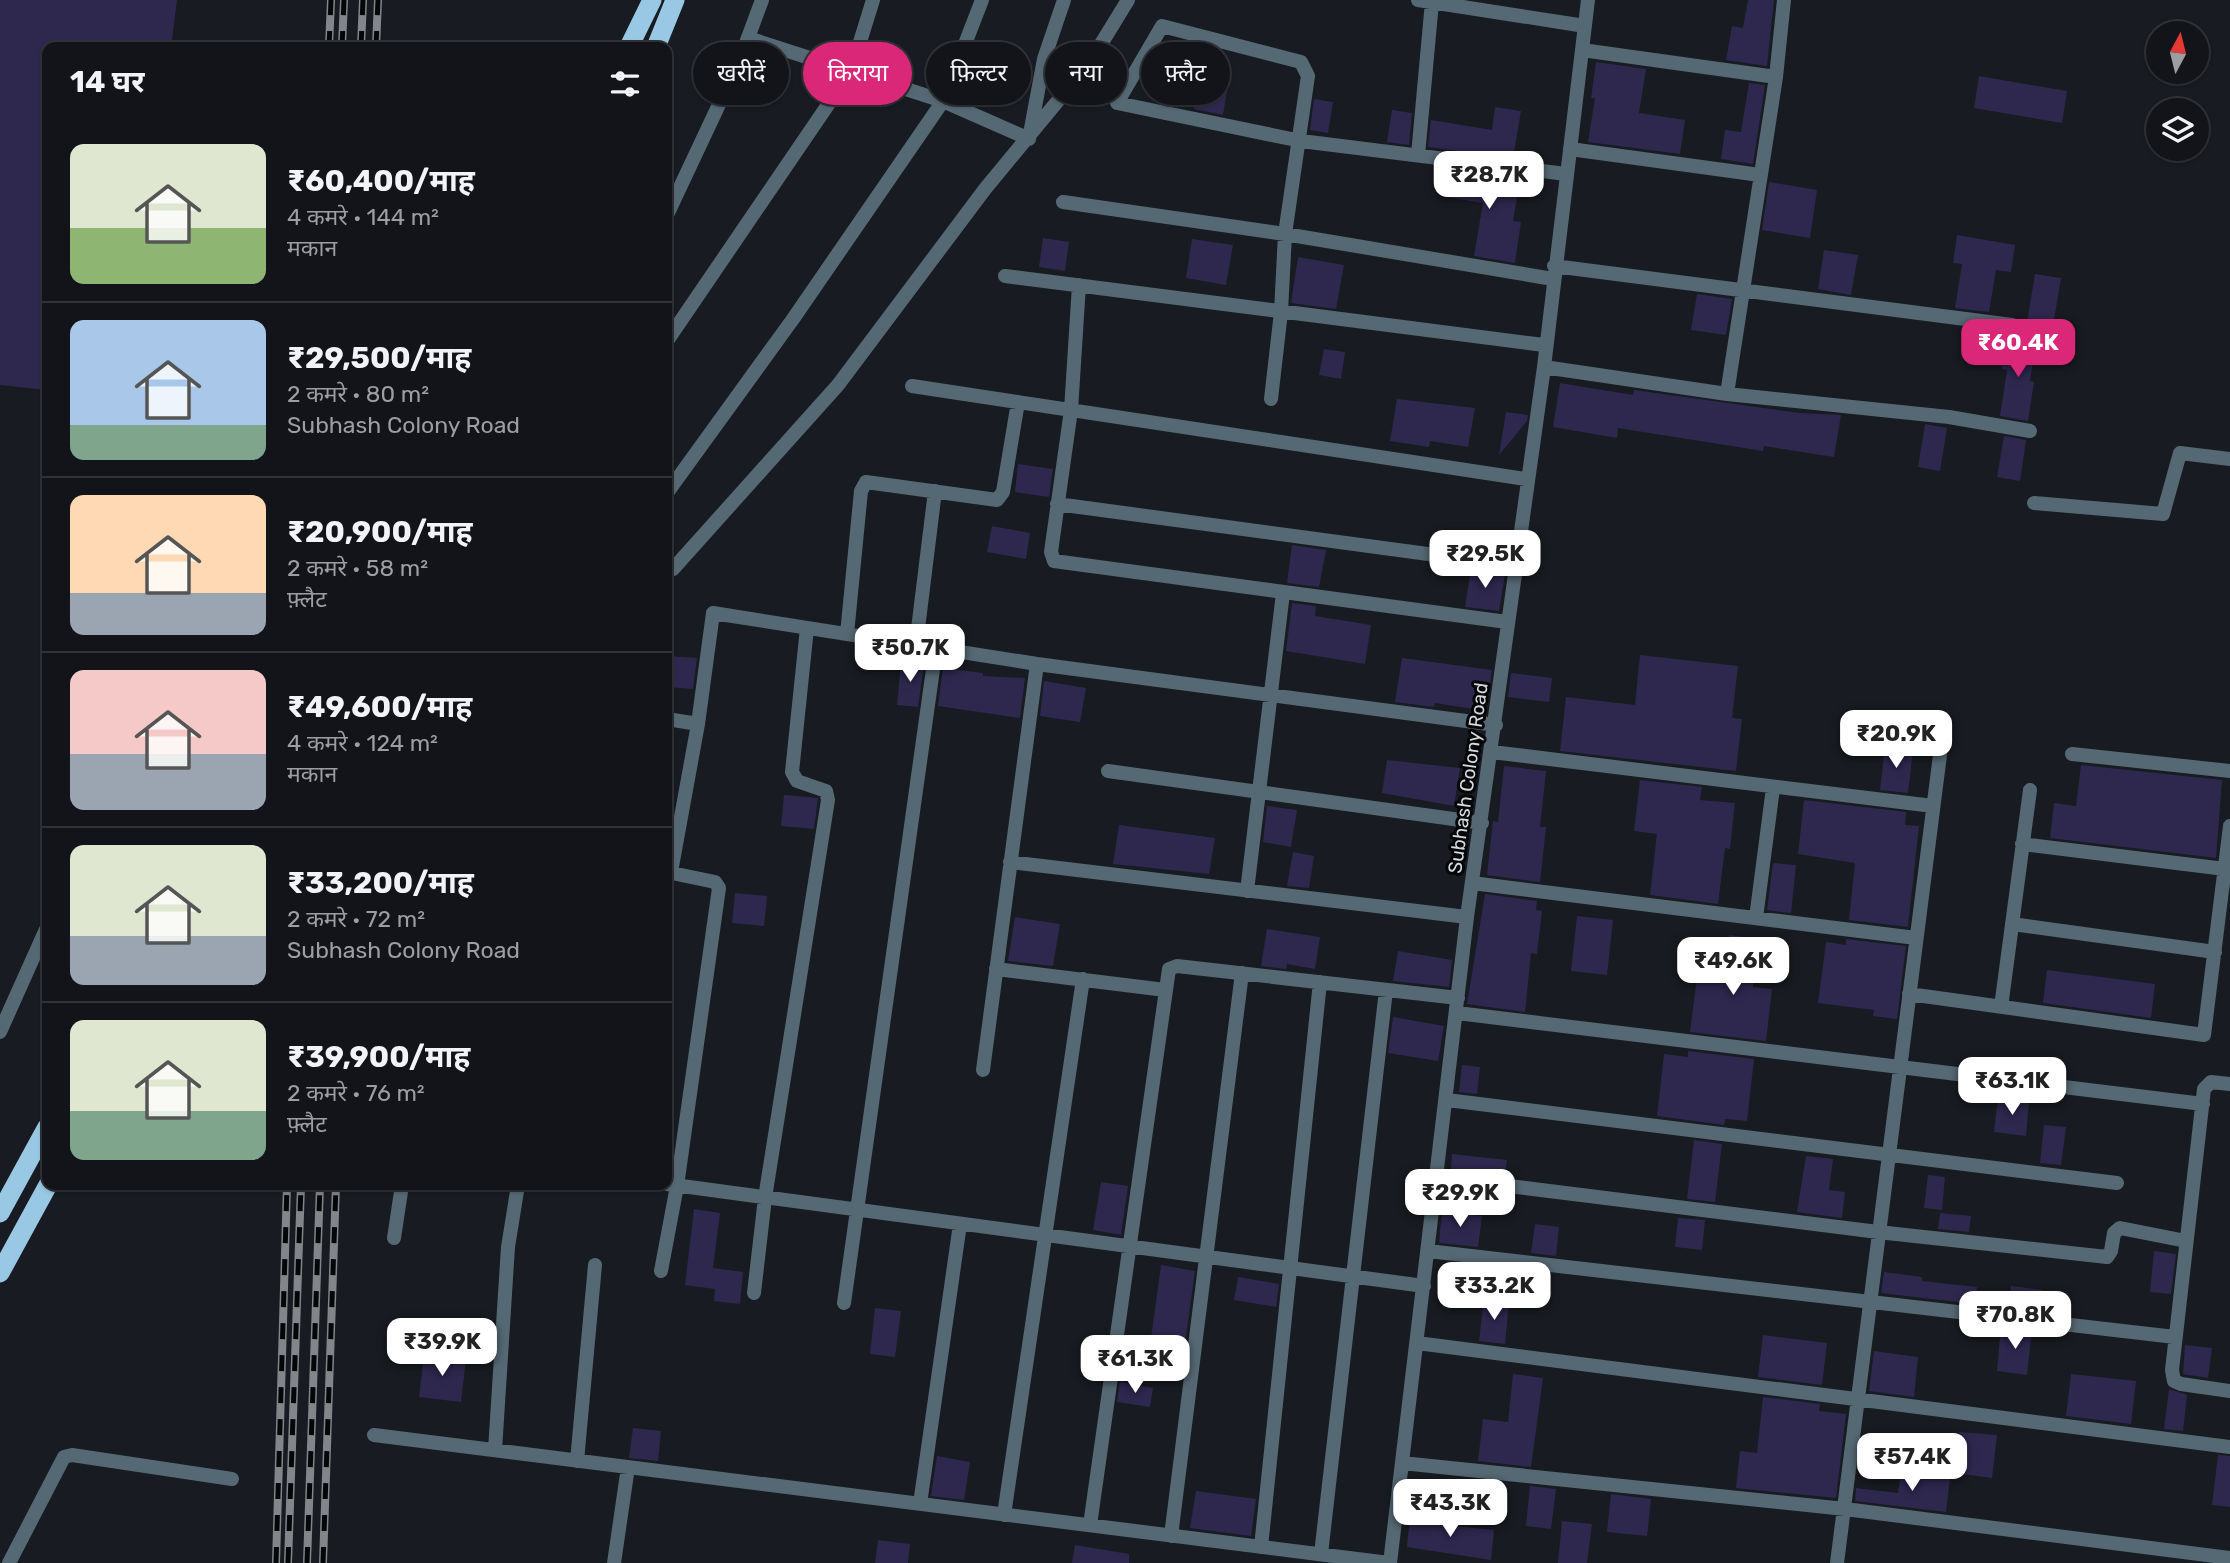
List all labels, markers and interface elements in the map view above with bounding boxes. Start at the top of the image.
north arrow [2146,21,2208,84]
map controls [2146,21,2209,161]
chip: खरीदें [693,42,789,105]
chip: किराया [803,42,912,105]
chip: फ़िल्टर [926,42,1031,105]
chip: नया [1045,42,1127,105]
chip: फ़्लैट [1141,42,1230,105]
text: 14 घर [70,64,144,100]
icon: filters [606,65,644,103]
button: layers [2146,98,2209,161]
pin: ₹28.7K [1432,152,1546,211]
text: ₹28.7K [1450,160,1528,188]
text: ₹60,400/माह [287,163,475,199]
icon: home [126,172,210,256]
text: 4 कमरे · 144 m² [287,203,439,231]
text: मकान [287,234,337,262]
pin: ₹60.4K [1961,320,2075,379]
text: ₹60.4K [1977,328,2059,356]
text: ₹29,500/माह [287,340,471,376]
icon: home [126,348,210,432]
text: 2 कमरे · 80 m² [287,380,429,408]
text: Subhash Colony Road [287,411,520,439]
text: ₹20,900/माह [287,514,472,550]
icon: home [126,523,210,607]
pin: ₹29.5K [1428,530,1542,590]
text: ₹29.5K [1446,539,1524,567]
text: 2 कमरे · 58 m² [287,554,428,582]
text: फ़्लैट [287,585,327,613]
pin: ₹50.7K [853,624,967,684]
text: ₹50.7K [871,633,949,661]
street label: Subhash Colony Road [1443,681,1493,875]
text: ₹49,600/माह [287,689,472,725]
icon: home [126,698,210,782]
pin: ₹20.9K [1839,710,1953,770]
text: ₹20.9K [1856,719,1936,747]
text: 4 कमरे · 124 m² [287,729,438,757]
text: मकान [287,760,337,788]
text: ₹33,200/माह [287,865,474,901]
icon: home [126,873,210,957]
text: 2 कमरे · 72 m² [287,905,425,933]
text: Subhash Colony Road [287,936,520,964]
pin: ₹49.6K [1676,937,1790,997]
text: ₹49.6K [1693,946,1773,974]
text: ₹39,900/माह [287,1039,470,1075]
icon: home [126,1048,210,1132]
pin: ₹63.1K [1955,1058,2069,1117]
text: ₹63.1K [1974,1066,2050,1094]
text: 2 कमरे · 76 m² [287,1079,425,1107]
text: फ़्लैट [287,1110,327,1138]
pin: ₹29.9K [1403,1170,1517,1229]
text: ₹29.9K [1421,1178,1499,1206]
pin: ₹33.2K [1437,1262,1551,1322]
text: ₹33.2K [1454,1271,1534,1299]
pin: ₹70.8K [1958,1292,2072,1351]
text: ₹70.8K [1975,1300,2055,1328]
pin: ₹39.9K [385,1318,499,1378]
text: ₹39.9K [403,1327,481,1355]
pin: ₹61.3K [1078,1336,1192,1395]
text: ₹61.3K [1097,1344,1173,1372]
pin: ₹57.4K [1855,1434,1969,1493]
text: ₹57.4K [1873,1442,1951,1470]
pin: ₹43.3K [1393,1480,1507,1539]
text: ₹43.3K [1409,1488,1491,1516]

